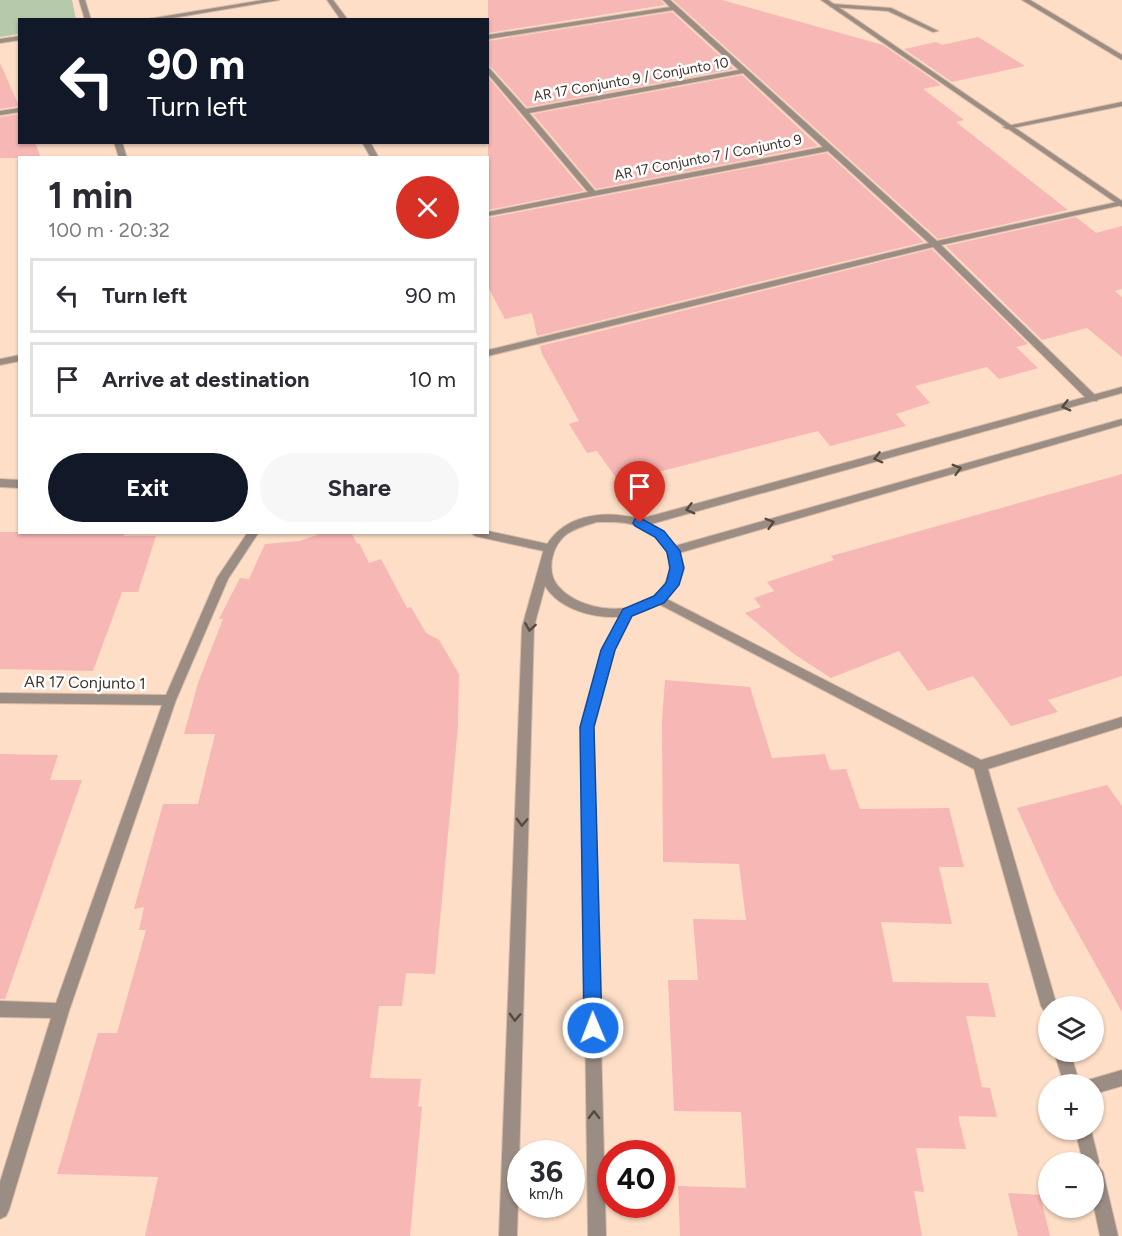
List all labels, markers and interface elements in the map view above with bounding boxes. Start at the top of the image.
text: 90 m [147,39,245,90]
icon: left [48,42,126,120]
street label: AR 17 Conjunto 9 / Conjunto 10 [532,54,730,105]
text: Turn left [147,90,247,123]
street label: AR 17 Conjunto 7 / Conjunto 9 [613,131,803,184]
text: 1 min [48,174,133,217]
button: close [396,176,459,239]
text: 100 m · 20:32 [48,218,170,242]
icon: left [51,279,84,312]
text: Turn left [102,282,188,309]
text: 90 m [405,282,456,309]
icon: arrive [51,363,84,396]
text: Arrive at destination [102,366,310,393]
text: 10 m [409,366,456,393]
one-way arrow [1061,399,1072,411]
one-way arrow [873,450,883,463]
button: Exit [48,453,248,522]
button: Share [260,453,459,522]
pin [614,461,665,523]
one-way arrow [951,464,962,476]
icon: arrive [623,470,656,503]
one-way arrow [685,502,695,514]
one-way arrow [764,518,775,530]
one-way arrow [524,622,536,632]
street label: AR 17 Conjunto 1 [24,672,146,693]
one-way arrow [515,817,528,826]
position arrow [561,996,625,1060]
map controls [1038,996,1104,1218]
button: layers [1038,996,1104,1062]
one-way arrow [509,1012,521,1021]
button: + [1038,1074,1104,1140]
one-way arrow [588,1110,600,1119]
speed limit sign: 40 [597,1140,675,1218]
button: − [1038,1152,1104,1218]
text: 36 [529,1153,563,1190]
text: km/h [529,1185,563,1203]

